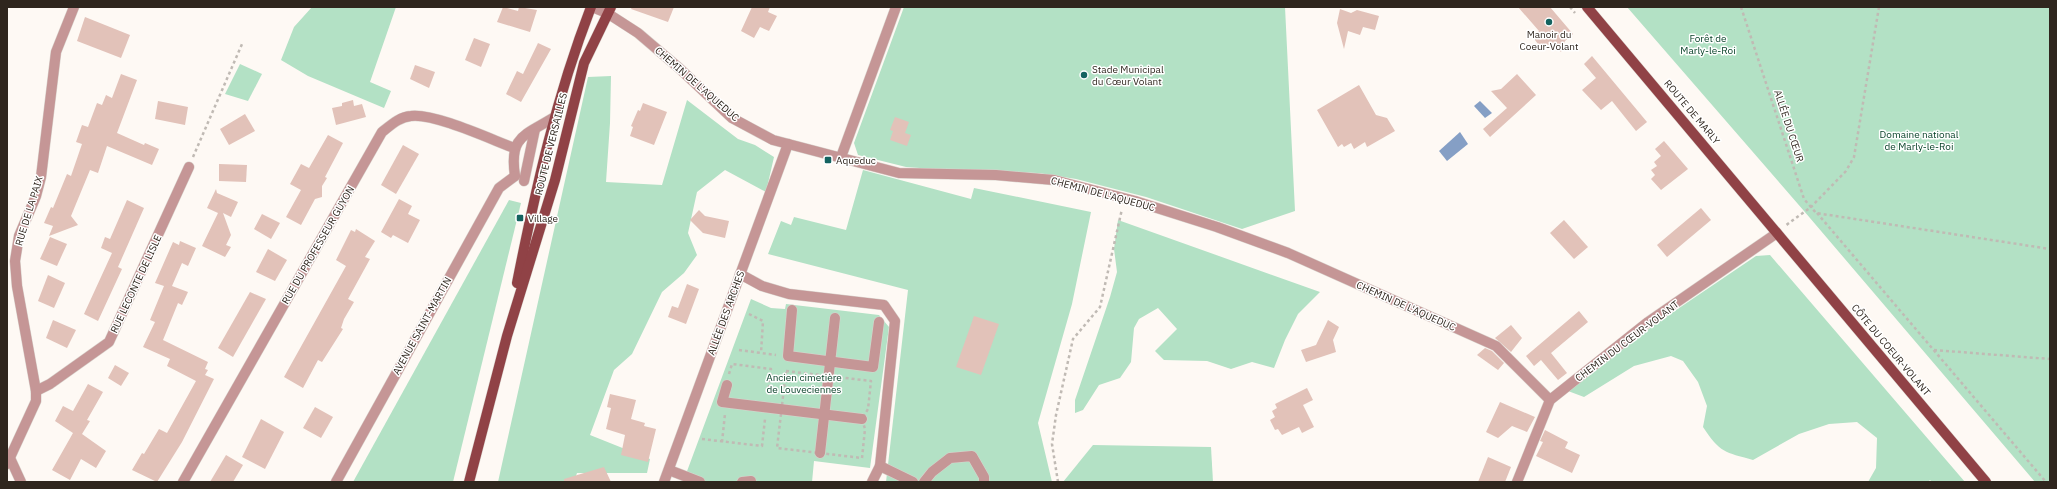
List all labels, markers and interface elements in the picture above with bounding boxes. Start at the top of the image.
marker: Manoir du Coeur-Volant [1544,17,1554,27]
place label: Manoir du Coeur-Volant [1520,28,1579,53]
park label: Forêt de Marly-le-Roi [1680,32,1736,57]
street label: CHEMIN DE L'AQUEDUC [652,44,742,124]
place label: Stade Municipal du Cœur Volant [1092,63,1164,88]
marker: Stade Municipal du Cœur Volant [1079,70,1089,80]
street label: ROUTE DE MARLY [1661,77,1723,147]
street label: ALLÉE DU CŒUR [1771,88,1807,164]
street label: ROUTE DE VERSAILLES [532,91,570,197]
park label: Domaine national de Marly-le-Roi [1880,128,1959,153]
place label: Aqueduc [836,154,876,167]
marker: Aqueduc [823,155,833,165]
street label: CHEMIN DE L'AQUEDUC [1049,174,1157,214]
street label: RUE DE LA PAIX [12,175,46,247]
street label: RUE DU PROFESSEUR GUYON [279,184,357,306]
place label: Village [528,212,559,225]
marker: Village [515,213,525,223]
street label: RUE LECONTE DE LISLE [108,233,165,335]
street label: ALLÉE DES ARCHES [705,269,747,357]
street label: AVENUE SAINT-MARTIN [390,275,454,377]
street label: CHEMIN DE L'AQUEDUC [1354,278,1458,334]
street label: CHEMIN DU CŒUR-VOLANT [1573,298,1682,384]
street label: CÔTE DU COEUR-VOLANT [1849,301,1933,399]
park label: Ancien cimetière de Louveciennes [766,371,842,396]

